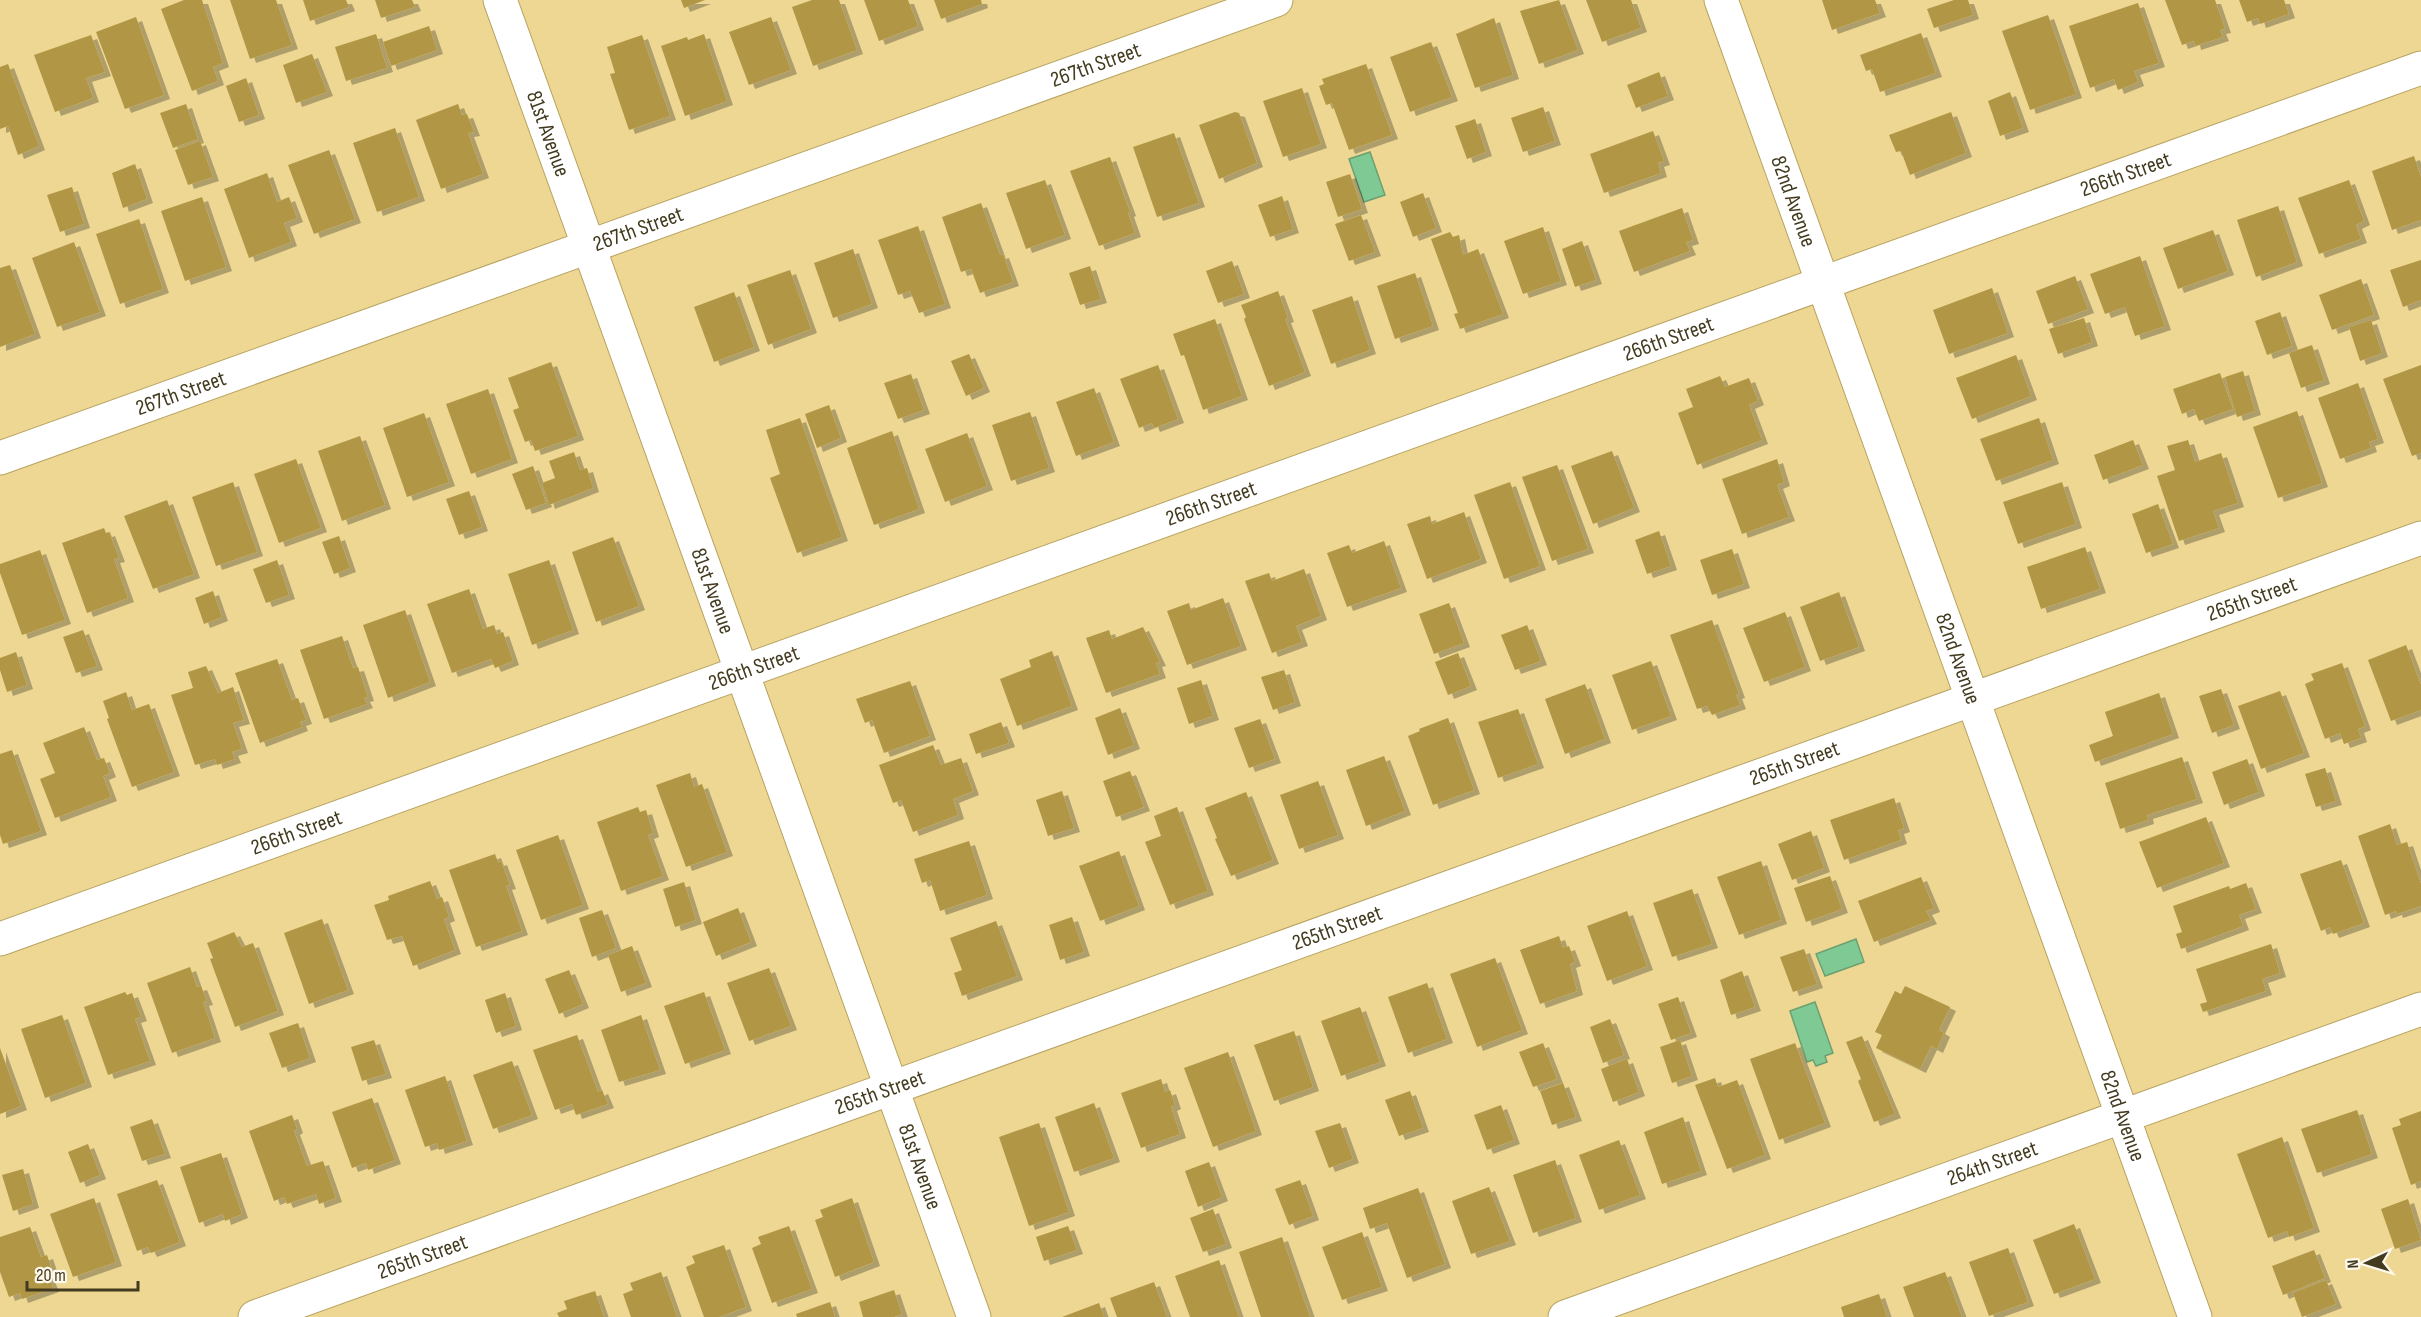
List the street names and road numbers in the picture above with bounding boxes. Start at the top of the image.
street label: 267th Street [1047,36,1145,93]
street label: 81st Avenue [520,87,576,180]
street label: 266th Street [2077,145,2175,203]
street label: 82nd Avenue [1765,152,1822,251]
street label: 267th Street [589,200,687,258]
street label: 266th Street [1619,310,1718,367]
street label: 267th Street [132,364,230,422]
street label: 266th Street [1162,475,1260,532]
street label: 81st Avenue [685,544,740,637]
street label: 265th Street [2203,570,2301,627]
street label: 82nd Avenue [1929,609,1987,708]
street label: 266th Street [705,639,803,697]
street label: 265th Street [1746,735,1843,792]
street label: 266th Street [247,804,346,861]
street label: 265th Street [1289,899,1386,956]
street label: 265th Street [831,1064,929,1121]
street label: 82nd Avenue [2094,1067,2151,1165]
street label: 81st Avenue [892,1120,948,1213]
street label: 264th Street [1943,1135,2041,1192]
street label: 265th Street [374,1228,471,1285]

